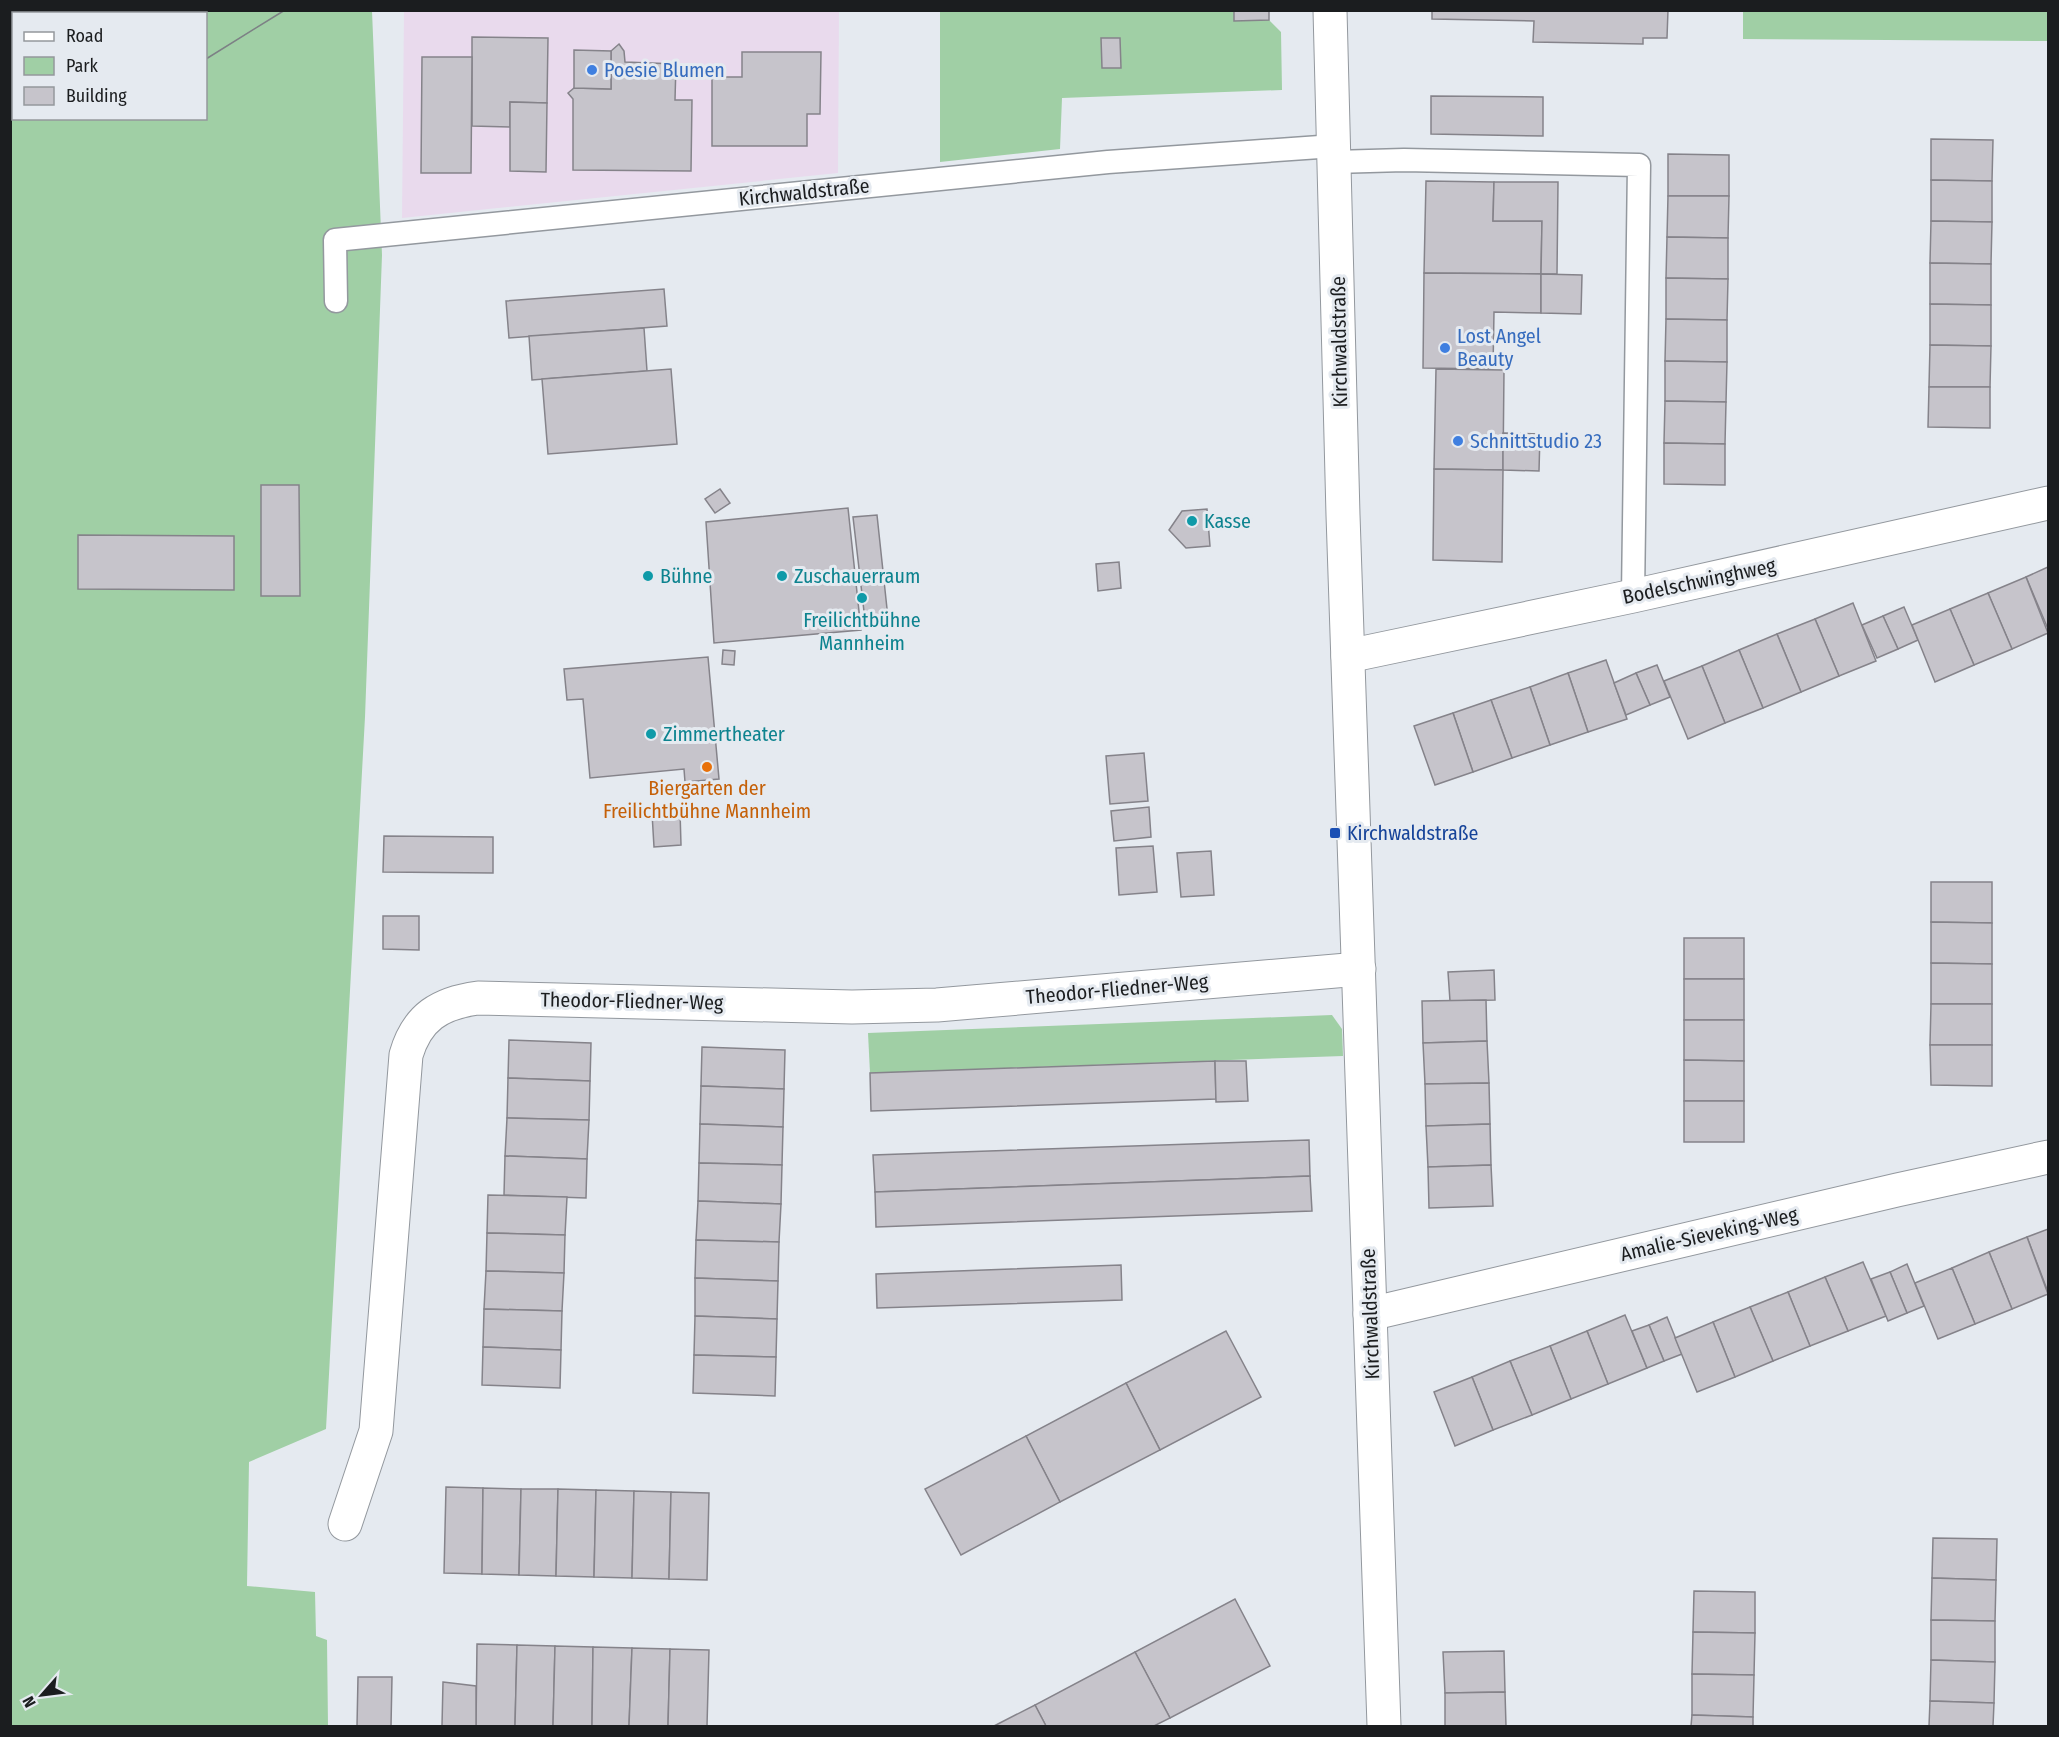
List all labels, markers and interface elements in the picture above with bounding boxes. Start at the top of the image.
legend [12,12,207,120]
text: Road [66,25,103,47]
text: Park [66,55,99,77]
place label: Poesie Blumen [604,58,725,82]
marker: Poesie Blumen [585,63,599,77]
text: Building [66,85,127,107]
street label: Kirchwaldstraße [737,173,871,211]
street label: Kirchwaldstraße [1326,276,1352,408]
place label: Lost Angel Beauty [1457,324,1541,371]
marker: Lost Angel Beauty [1438,341,1452,355]
place label: Schnittstudio 23 [1470,429,1602,453]
marker: Schnittstudio 23 [1451,434,1465,448]
place label: Kasse [1204,509,1251,533]
marker: Kasse [1185,514,1199,528]
street label: Bodelschwinghweg [1620,553,1778,609]
place label: Bühne [660,564,712,588]
place label: Zuschauerraum [794,564,920,588]
marker: Bühne [641,569,655,583]
marker: Zuschauerraum [775,569,789,583]
marker: Freilichtbühne Mannheim [855,591,869,605]
place label: Freilichtbühne Mannheim [803,608,921,655]
place label: Zimmertheater [663,722,785,746]
marker: Zimmertheater [644,727,658,741]
marker: Biergarten der Freilichtbühne Mannheim [700,760,714,774]
place label: Biergarten der Freilichtbühne Mannheim [603,776,811,823]
place label: Kirchwaldstraße [1347,821,1478,845]
marker: Kirchwaldstraße [1328,826,1342,840]
street label: Theodor-Fliedner-Weg [1025,969,1210,1009]
street label: Theodor-Fliedner-Weg [540,987,724,1015]
street label: Amalie-Sieveking-Weg [1618,1202,1801,1266]
street label: Kirchwaldstraße [1356,1248,1384,1380]
north arrow [12,1665,72,1725]
text: N [19,1693,40,1711]

